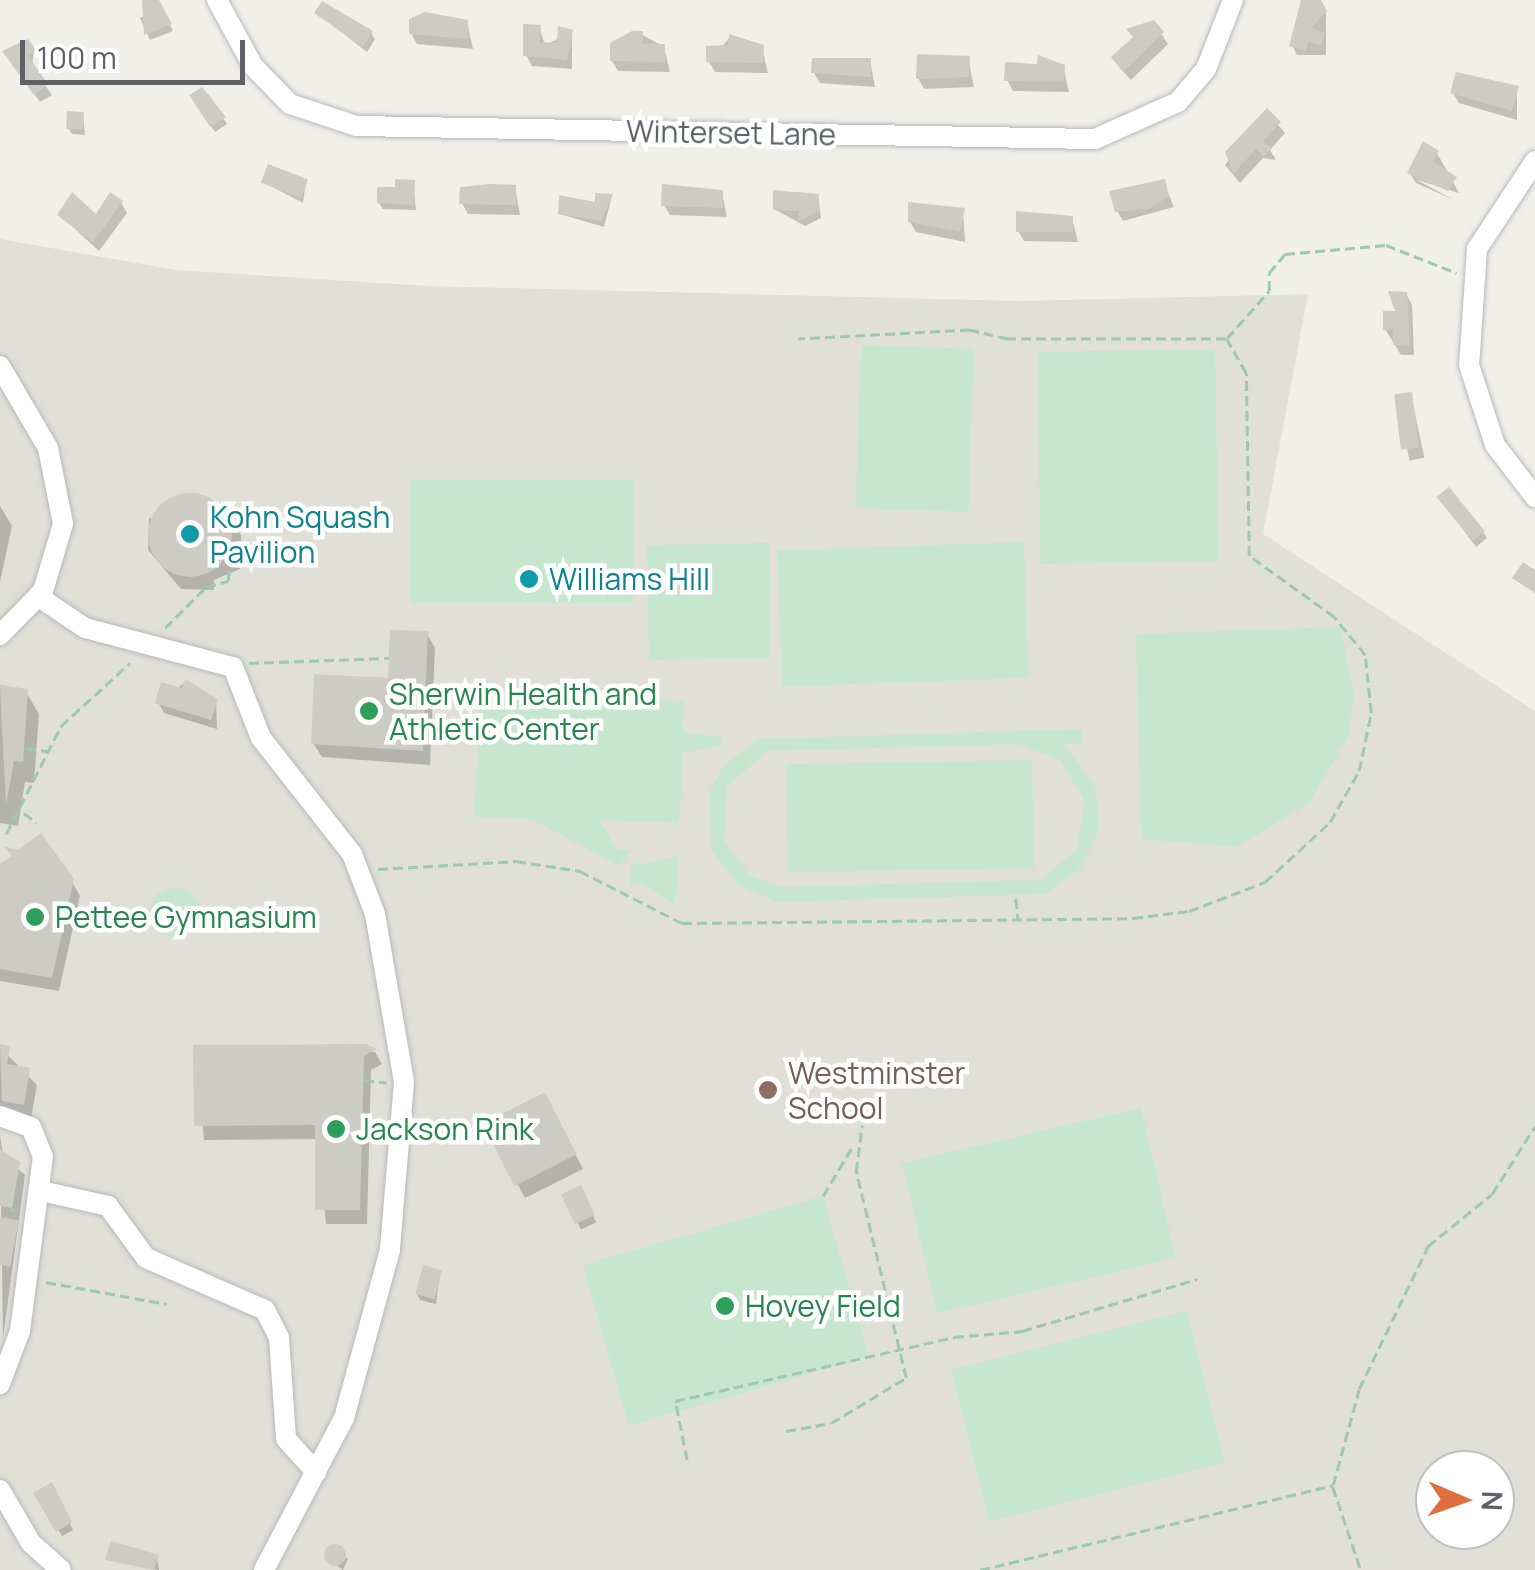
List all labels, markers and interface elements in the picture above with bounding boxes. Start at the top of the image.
scale bar [25,20,250,82]
text: 100 m [37,37,117,78]
street label: Winterset Lane [626,113,836,153]
place label: Kohn Squash Pavilion [210,499,390,570]
marker: Kohn Squash Pavilion [179,523,201,545]
place label: Williams Hill [549,561,710,597]
marker: Williams Hill [518,568,540,590]
place label: Sherwin Health and Athletic Center [389,676,657,746]
marker: Sherwin Health and Athletic Center [358,700,380,722]
place label: Pettee Gymnasium [55,899,317,935]
marker: Pettee Gymnasium [24,906,46,928]
place label: Westminster School [788,1055,965,1126]
marker: Westminster School [757,1079,779,1101]
place label: Jackson Rink [356,1111,534,1147]
marker: Jackson Rink [325,1118,347,1140]
place label: Hovey Field [745,1288,901,1324]
marker: Hovey Field [714,1295,736,1317]
north arrow [1415,1450,1515,1550]
text: N [1474,1490,1512,1512]

